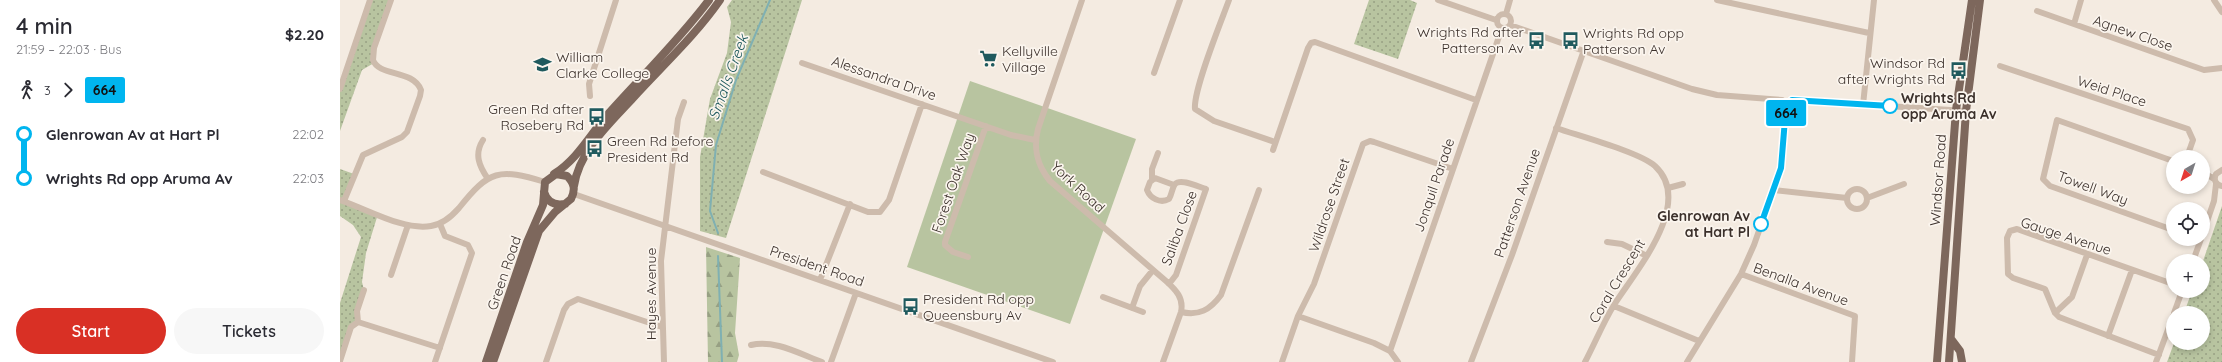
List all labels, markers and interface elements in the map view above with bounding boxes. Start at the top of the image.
street label: Agnew Close [2091,11,2175,55]
text: 4 min [16,12,73,40]
place label: Wrights Rd after Patterson Av [1417,23,1525,57]
place label: Wrights Rd opp Patterson Av [1583,24,1684,58]
text: $2.20 [285,25,324,44]
water label: Smalls Creek [704,30,753,122]
bus stop icon: Wrights Rd after Patterson Av [1527,30,1547,50]
bus stop icon: Wrights Rd opp Patterson Av [1560,31,1580,51]
text: 21:59 – 22:03 · Bus [16,41,121,57]
place label: Kellyville Village [1002,42,1058,76]
place label: William Clarke College [556,48,649,82]
supermarket icon: Kellyville Village [979,49,999,69]
street label: Alessandra Drive [829,52,939,104]
place label: Windsor Rd after Wrights Rd [1838,54,1945,88]
school or university icon: William Clarke College [533,55,553,75]
bus stop icon: Windsor Rd after Wrights Rd [1948,61,1968,81]
street label: Weid Place [2075,71,2149,111]
icon: walk [16,79,38,101]
icon: forward [57,79,79,101]
text: 664 [93,81,117,99]
text: 3 [44,82,51,98]
place label: Wrights Rd opp Aruma Av [1901,89,1997,123]
marker: Wrights Rd opp Aruma Av [1882,98,1898,114]
place label: Green Rd after Rosebery Rd [488,100,585,134]
line badge: 664 [1763,100,1809,126]
text: 664 [1774,104,1798,122]
bus stop icon: Green Rd after Rosebery Rd [587,107,607,127]
text: Glenrowan Av at Hart Pl [46,125,220,144]
text: 22:02 [292,126,324,142]
street label: Forest Oak Way [927,131,979,235]
place label: Green Rd before President Rd [607,132,714,166]
street label: Windsor Road [1926,133,1950,227]
street label: Jonquil Parade [1410,136,1458,234]
bus stop icon: Green Rd before President Rd [584,139,604,159]
street label: Patterson Avenue [1490,146,1544,260]
north arrow [2166,150,2210,194]
map controls [2166,150,2210,350]
street label: Wildrose Street [1305,155,1354,254]
street label: York Road [1047,158,1109,216]
street label: Towell Way [2055,167,2131,209]
text: Wrights Rd opp Aruma Av [46,169,233,188]
text: 22:03 [293,170,324,186]
street label: Saliba Close [1157,188,1201,268]
button: locate [2166,202,2210,246]
place label: Glenrowan Av at Hart Pl [1657,207,1750,241]
street label: Gauge Avenue [2018,213,2114,259]
marker: Glenrowan Av at Hart Pl [1753,216,1769,232]
street label: Green Road [483,234,525,312]
street label: Coral Crescent [1585,235,1649,326]
street label: President Road [767,241,867,291]
street label: Hayes Avenue [642,248,660,340]
button: + [2166,254,2210,298]
street label: Benalla Avenue [1751,258,1851,310]
place label: President Rd opp Queensbury Av [923,290,1034,324]
bus stop icon: President Rd opp Queensbury Av [900,297,920,317]
button: − [2166,306,2210,350]
button: Start [16,308,166,354]
button: Tickets [174,308,324,354]

